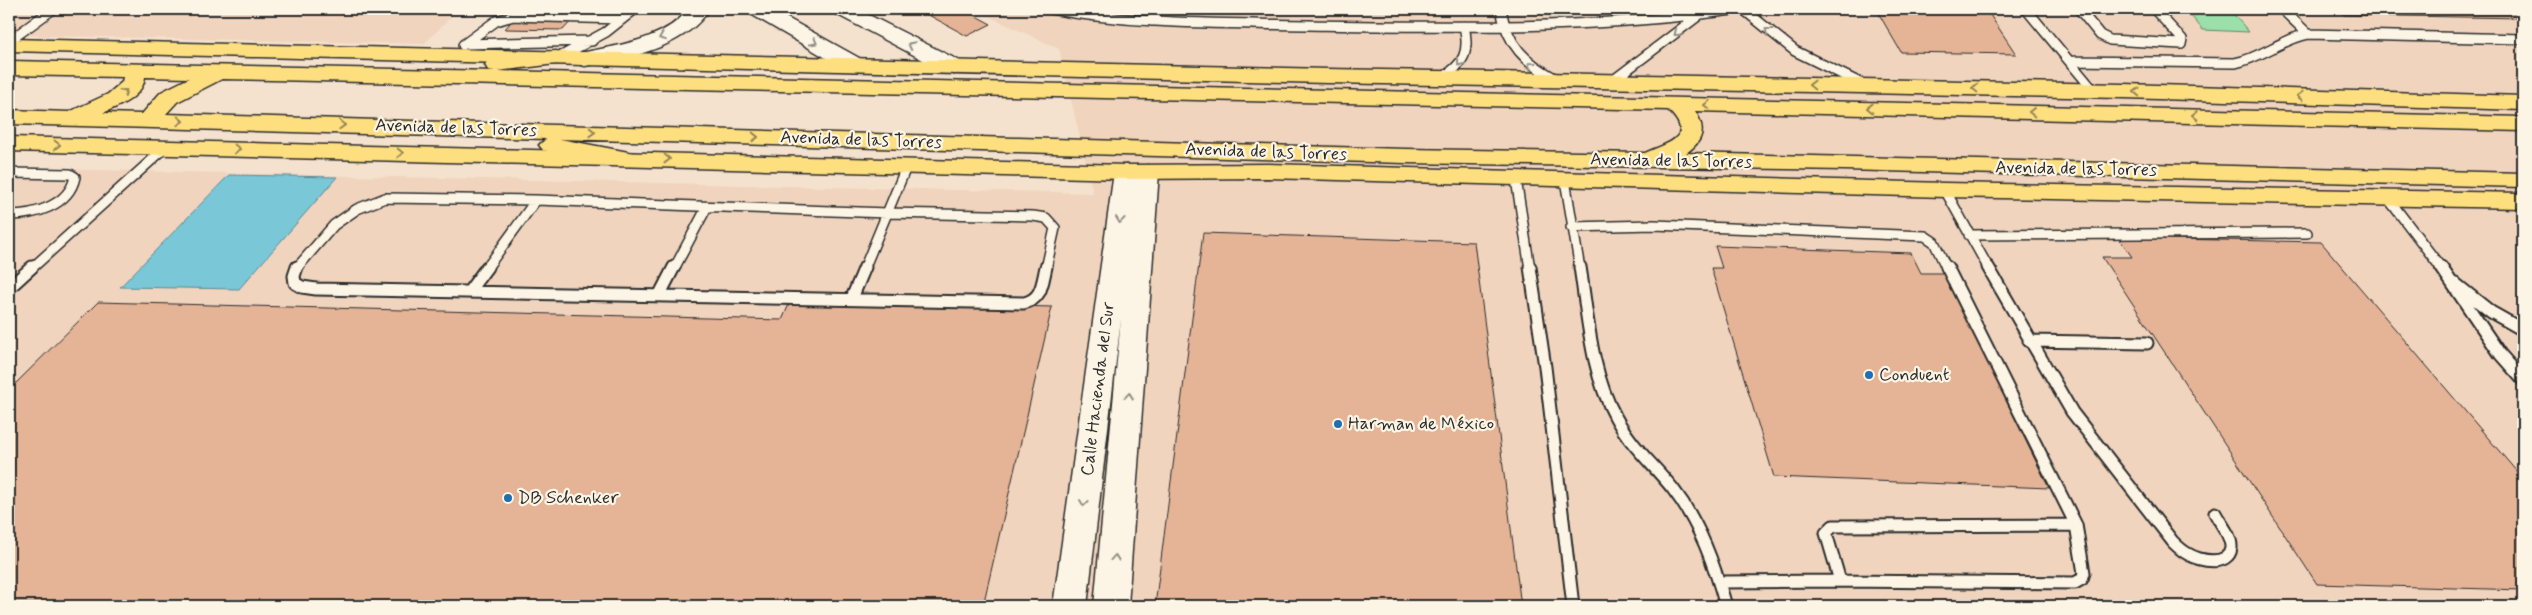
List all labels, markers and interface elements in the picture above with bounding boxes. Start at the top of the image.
one-way arrow [1674,28,1683,36]
one-way arrow [1765,28,1774,36]
one-way arrow [658,31,667,42]
one-way arrow [808,35,817,45]
one-way arrow [907,41,916,51]
one-way arrow [1458,57,1466,66]
one-way arrow [1527,62,1537,71]
one-way arrow [1808,80,1816,91]
one-way arrow [1970,83,1978,94]
one-way arrow [2133,86,2141,97]
one-way arrow [118,89,127,98]
one-way arrow [2295,91,2303,102]
one-way arrow [1703,100,1710,110]
one-way arrow [1865,103,1873,114]
one-way arrow [2028,107,2036,117]
one-way arrow [2190,110,2198,120]
street label: Avenida de las Torres [375,113,537,143]
one-way arrow [176,116,184,126]
one-way arrow [339,120,347,130]
street label: Avenida de las Torres [780,125,942,155]
one-way arrow [589,127,597,137]
one-way arrow [751,132,759,142]
street label: Avenida de las Torres [1185,137,1347,167]
one-way arrow [54,140,62,150]
one-way arrow [234,144,242,155]
one-way arrow [396,148,404,158]
street label: Avenida de las Torres [1590,148,1752,174]
one-way arrow [664,154,672,165]
street label: Avenida de las Torres [1995,156,2157,182]
one-way arrow [1115,217,1126,225]
street label: Calle Hacienda del Sur [1075,300,1121,477]
place label: Conduent [1879,363,1950,387]
marker: Conduent [1863,369,1875,381]
one-way arrow [1123,391,1134,399]
place label: Harman de México [1348,412,1494,436]
marker: Harman de México [1332,418,1344,430]
place label: DB Schenker [518,486,619,510]
marker: DB Schenker [502,492,514,504]
one-way arrow [1079,499,1090,507]
one-way arrow [1109,553,1120,561]

